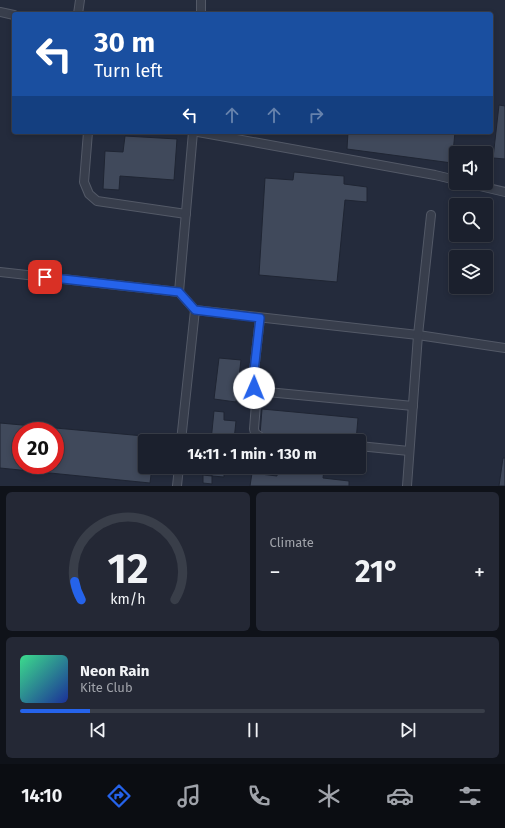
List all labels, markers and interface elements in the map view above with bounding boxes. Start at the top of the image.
text: 30 m [94,26,155,59]
icon: left [28,28,80,80]
text: Turn left [94,60,163,82]
icon: left [179,104,201,126]
icon: ahead [221,104,243,126]
icon: ahead [263,104,285,126]
icon: right [305,104,327,126]
map controls [449,146,493,294]
button: sound [449,146,493,190]
button: search [449,198,493,242]
button: layers [449,250,493,294]
pin [28,260,62,294]
icon: arrive [34,266,56,288]
position arrow [233,367,275,409]
speed limit sign: 20 [12,422,64,474]
text: 14:11 · 1 min · 130 m [187,445,317,463]
text: Climate [270,535,314,550]
text: 12 [107,543,148,593]
text: 21° [355,554,399,590]
text: − [270,559,281,586]
text: + [474,559,485,586]
text: km/h [110,590,145,607]
text: Neon Rain [80,662,149,680]
text: Kite Club [80,680,133,695]
icon: previous [87,719,109,741]
icon: pause [242,719,264,741]
icon: next [397,719,419,741]
icon: directions [105,782,133,810]
icon: music [175,782,203,810]
icon: phone [245,782,273,810]
icon: climate [315,782,343,810]
icon: car [386,782,414,810]
icon: filters [456,782,484,810]
text: 14:10 [21,785,62,807]

